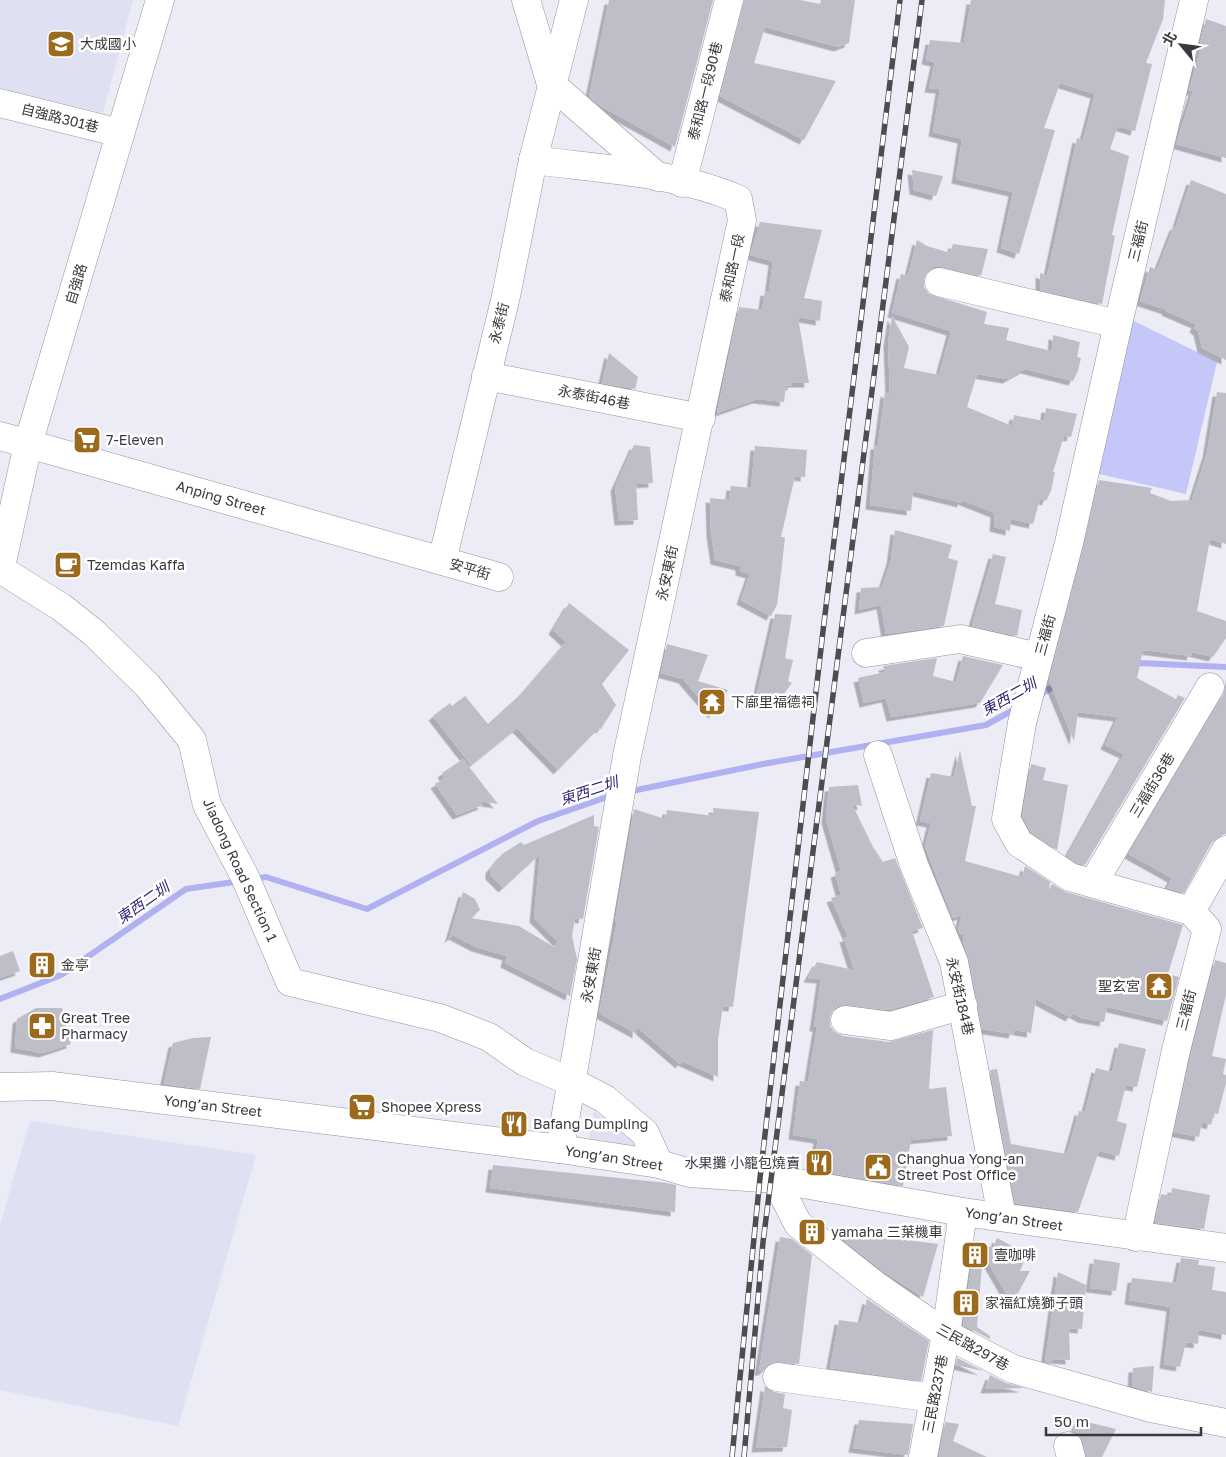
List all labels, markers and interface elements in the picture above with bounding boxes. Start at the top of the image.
north arrow [1156,20,1206,70]
text: 北 [1158,28,1180,49]
school or university icon: 大成國小 [46,29,76,59]
place label: 大成國小 [80,35,136,52]
street label: 泰和路一段90巷 [684,40,725,142]
street label: 自強路301巷 [19,100,101,135]
street label: 三福街 [1124,218,1151,263]
street label: 泰和路一段 [716,232,747,304]
street label: 自強路 [61,261,90,306]
street label: 永泰街 [485,300,512,345]
street label: 永泰街46巷 [557,381,632,412]
supermarket icon: 7-Eleven [72,425,102,455]
place label: 7-Eleven [106,431,164,448]
street label: Anping Street [174,477,268,518]
street label: 永安東街 [652,544,681,602]
cafe icon: Tzemdas Kaffa [53,550,83,580]
street label: 安平街 [448,555,493,582]
place label: Tzemdas Kaffa [87,556,185,573]
street label: 三福街 [1031,612,1058,657]
water label: 東西二圳 [978,673,1041,719]
temple icon: 下廍里福德祠 [697,687,727,717]
place label: 下廍里福德祠 [731,693,815,710]
street label: 三福街36巷 [1126,749,1178,820]
water label: 東西二圳 [557,772,622,808]
street label: Jiadong Road Section 1 [200,795,281,944]
water label: 東西二圳 [113,876,174,927]
street label: 永安東街 [577,946,604,1004]
building icon: 金亭 [27,950,57,980]
street label: 永安街184巷 [943,955,978,1037]
place label: 金亭 [61,956,89,973]
temple icon: 聖玄宮 [1144,971,1174,1001]
place label: 聖玄宮 [1098,977,1140,994]
street label: 三福街 [1172,987,1199,1032]
place label: Great Tree Pharmacy [61,1009,130,1042]
pharmacy icon: Great Tree Pharmacy [27,1011,57,1041]
street label: Yong’an Street [163,1091,263,1120]
supermarket icon: Shopee Xpress [347,1092,377,1122]
place label: Shopee Xpress [381,1098,481,1115]
restaurant icon: Bafang Dumpling [499,1109,529,1139]
place label: Bafang Dumpling [533,1115,648,1132]
street label: Yong’an Street [564,1141,664,1174]
restaurant icon: 水果攤 小籠包燒賣 [804,1148,834,1178]
place label: Changhua Yong-an Street Post Office [897,1150,1024,1183]
public building icon: Changhua Yong-an Street Post Office [863,1152,893,1182]
place label: 水果攤 小籠包燒賣 [685,1154,800,1171]
street label: Yong’an Street [964,1203,1064,1234]
building icon: yamaha 三葉機車 [797,1217,827,1247]
place label: yamaha 三葉機車 [831,1223,943,1240]
building icon: 壹咖啡 [960,1240,990,1270]
place label: 壹咖啡 [994,1246,1036,1263]
building icon: 家福紅燒獅子頭 [951,1288,981,1318]
place label: 家福紅燒獅子頭 [985,1294,1083,1311]
street label: 三民路297巷 [934,1320,1012,1373]
street label: 三民路237巷 [919,1353,950,1435]
scale bar [1046,1404,1201,1436]
text: 50 m [1054,1412,1089,1430]

